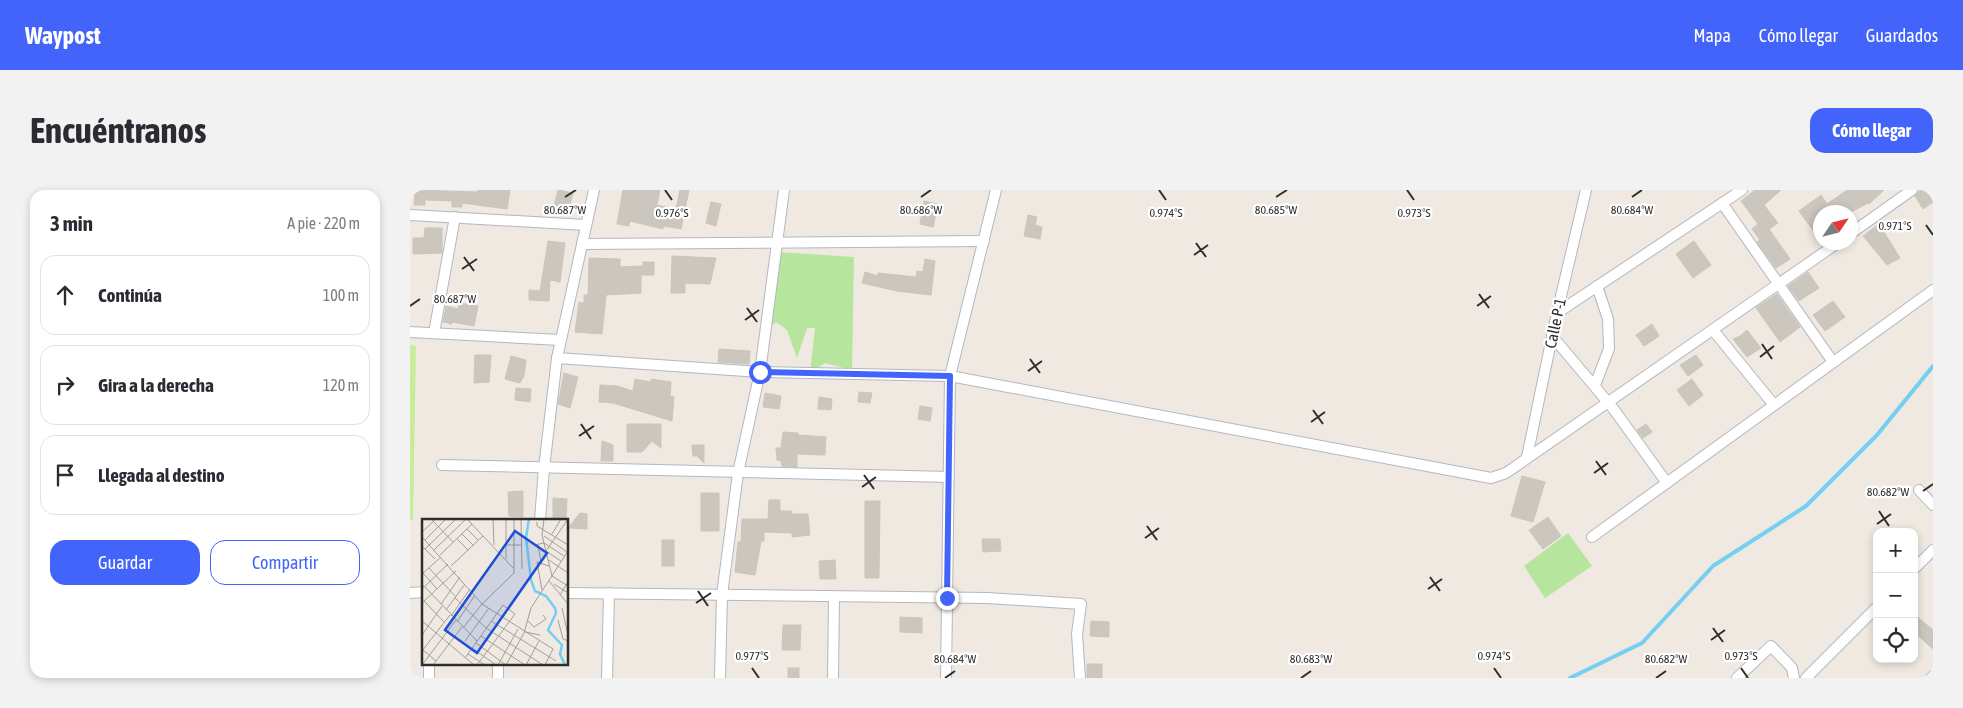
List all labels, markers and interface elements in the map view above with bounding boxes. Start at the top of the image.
text: Waypost [25,22,101,49]
text: Mapa [1693,25,1731,46]
text: Cómo llegar [1759,25,1838,46]
text: Guardados [1866,25,1938,46]
button: Cómo llegar [1810,108,1933,153]
text: Encuéntranos [30,110,206,150]
text: 80.687°W [544,203,586,217]
text: 80.686°W [900,203,942,217]
text: 80.685°W [1255,203,1297,217]
text: 80.684°W [1611,203,1653,217]
north arrow [1813,205,1858,250]
text: 0.976°S [655,206,689,220]
text: 0.974°S [1149,206,1183,220]
text: 0.973°S [1397,206,1431,220]
text: 3 min [50,211,93,235]
text: A pie · 220 m [287,214,360,232]
text: 0.971°S [1878,219,1912,233]
icon: ahead [51,281,79,309]
text: Continúa [98,284,162,306]
text: 100 m [323,286,359,304]
text: 80.687°W [434,292,476,306]
street label: Calle P-1 [1541,296,1569,350]
route start [749,361,772,384]
icon: right [51,371,79,399]
text: Gira a la derecha [98,374,214,396]
text: 120 m [323,376,359,394]
icon: arrive [51,461,79,489]
text: Llegada al destino [98,464,225,486]
text: 80.682°W [1867,485,1909,499]
inset map [422,519,569,666]
map controls [1873,528,1918,663]
button: + [1873,528,1918,573]
button: Guardar [50,540,200,585]
button: Compartir [210,540,360,585]
button: − [1873,573,1918,618]
route end [936,587,959,610]
button: locate [1873,618,1918,663]
text: 0.977°S [735,649,769,663]
text: 0.974°S [1477,649,1511,663]
text: 0.973°S [1724,649,1758,663]
text: 80.684°W [934,652,976,666]
text: 80.683°W [1290,652,1332,666]
text: 80.682°W [1645,652,1687,666]

